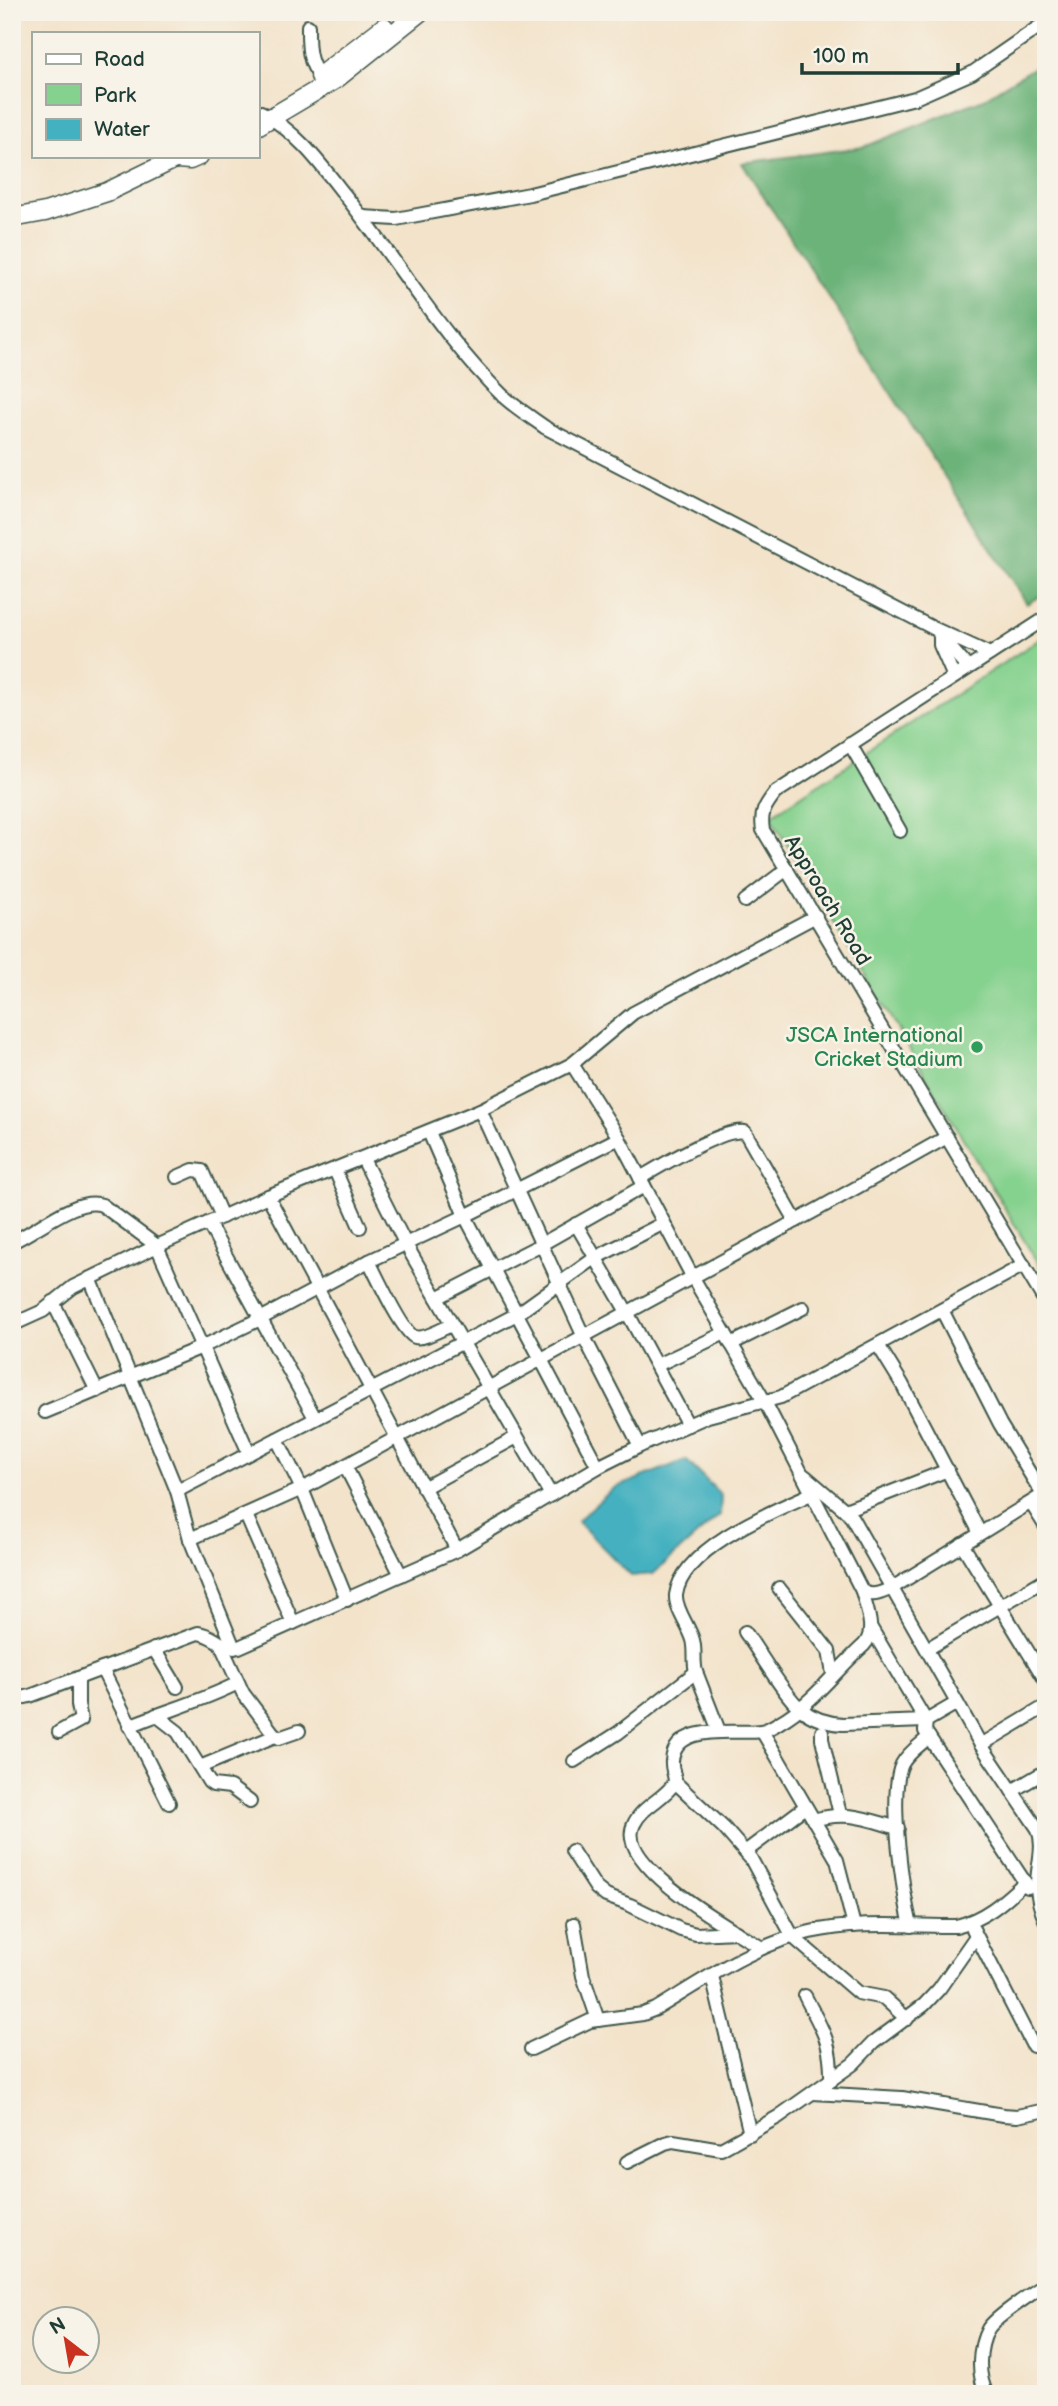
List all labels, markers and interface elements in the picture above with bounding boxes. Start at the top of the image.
legend [32,32,259,158]
scale bar [802,32,958,76]
text: 100 m [813,44,869,69]
text: Road [94,47,145,72]
text: Park [94,83,137,108]
text: Water [94,117,150,142]
street label: Approach Road [779,831,876,970]
place label: JSCA International Cricket Stadium [786,1023,963,1072]
marker: JSCA International Cricket Stadium [969,1039,985,1055]
north arrow [32,2304,102,2374]
text: N [46,2313,70,2340]

